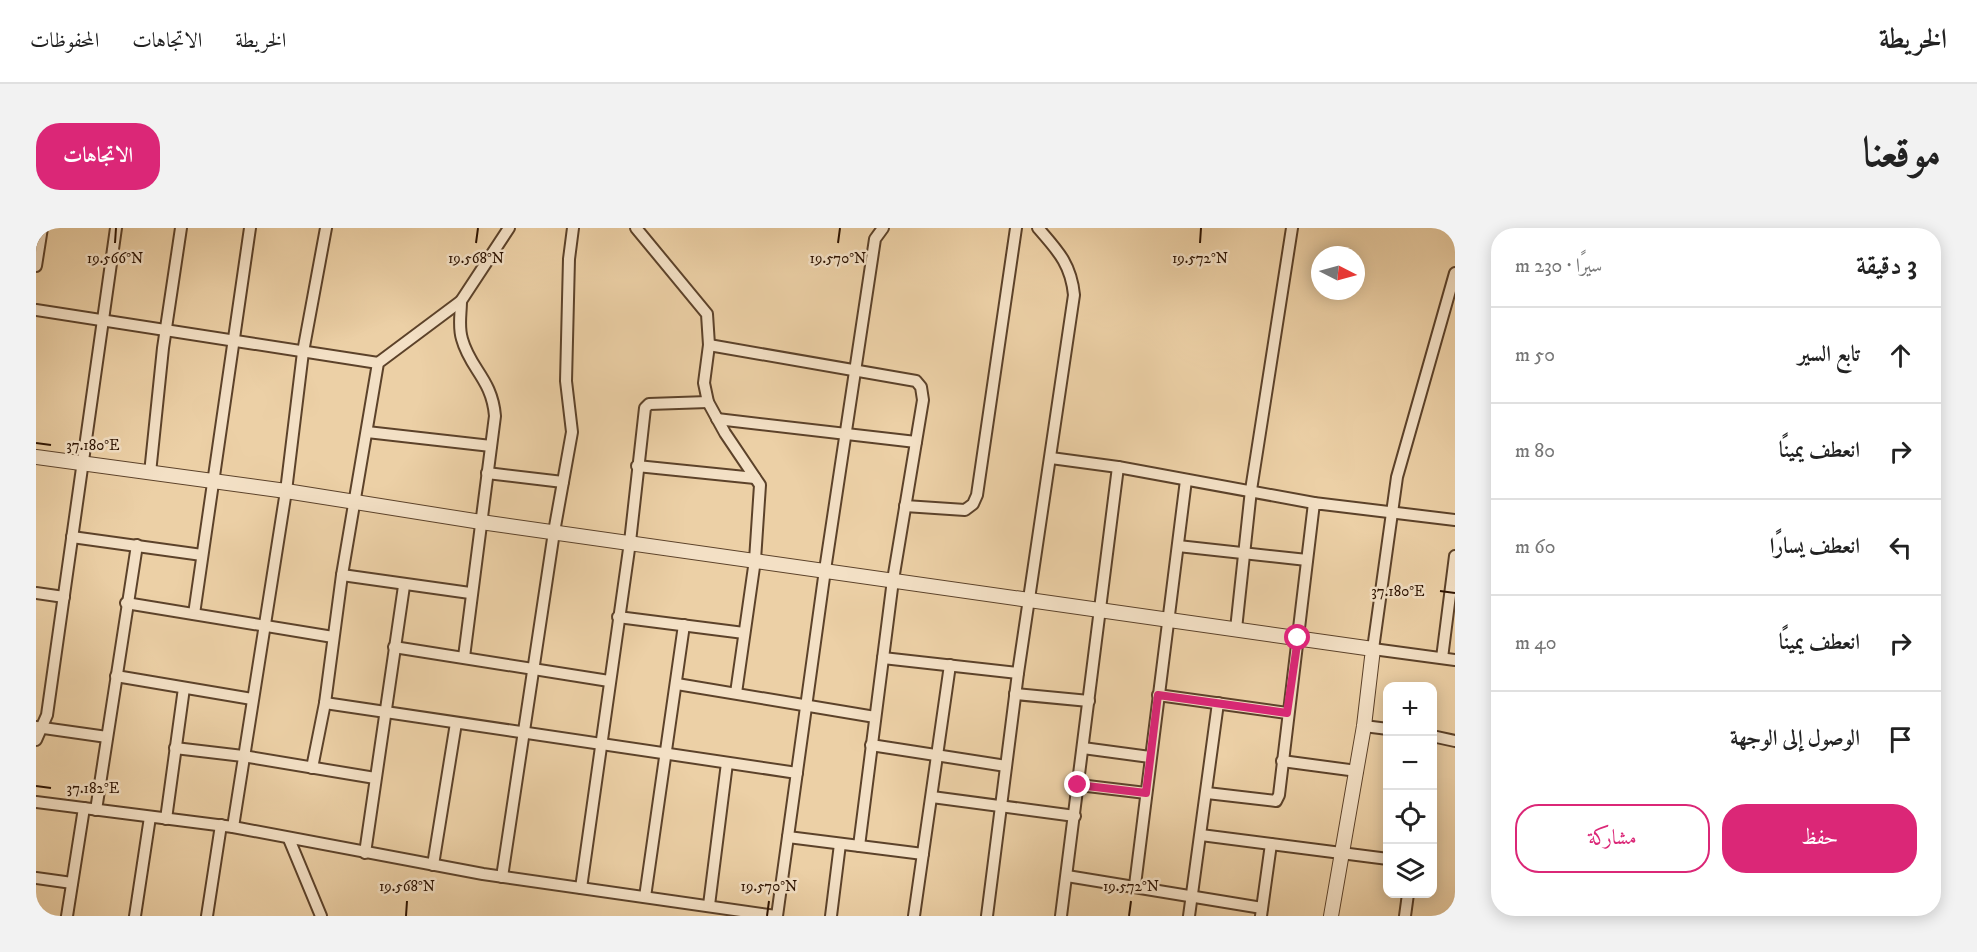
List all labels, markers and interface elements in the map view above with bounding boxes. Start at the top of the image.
text: الخريطة [1879,22,1947,57]
text: المحفوظات [30,28,99,54]
text: الاتجاهات [132,28,202,54]
text: الخريطة [235,28,286,54]
button: الاتجاهات [36,123,160,190]
text: موقعنا [1863,128,1941,180]
north arrow [1311,246,1365,300]
text: 19.566°N [87,249,143,268]
text: 19.568°N [448,249,504,268]
text: 19.570°N [810,249,866,268]
text: 19.572°N [1172,249,1228,268]
text: 3 دقيقة [1856,250,1917,283]
text: سيرًا · 230 m [1515,254,1602,279]
icon: ahead [1884,339,1917,372]
text: تابع السير [1798,341,1860,368]
text: 50 m [1515,343,1555,368]
icon: right [1884,435,1917,468]
text: 37.180°E [66,436,120,455]
text: انعطف يمينًا [1779,437,1860,464]
text: 80 m [1515,439,1555,464]
icon: left [1884,531,1917,564]
text: انعطف يسارًا [1770,533,1860,560]
text: 60 m [1515,535,1556,560]
text: 37.180°E [1371,582,1425,601]
route start [1284,624,1310,650]
icon: right [1884,627,1917,660]
text: انعطف يمينًا [1779,629,1860,656]
text: 40 m [1515,631,1557,656]
map controls [1383,682,1437,898]
button: + [1383,682,1437,736]
icon: arrive [1884,723,1917,756]
text: الوصول إلى الوجهة [1730,725,1860,752]
button: − [1383,736,1437,790]
route end [1064,771,1090,797]
text: 37.182°E [67,779,120,798]
button: locate [1383,790,1437,844]
button: مشاركة [1515,804,1710,873]
button: حفظ [1722,804,1917,873]
button: layers [1383,844,1437,898]
text: 19.568°N [379,877,435,896]
text: 19.570°N [741,877,797,896]
text: 19.572°N [1103,877,1159,896]

